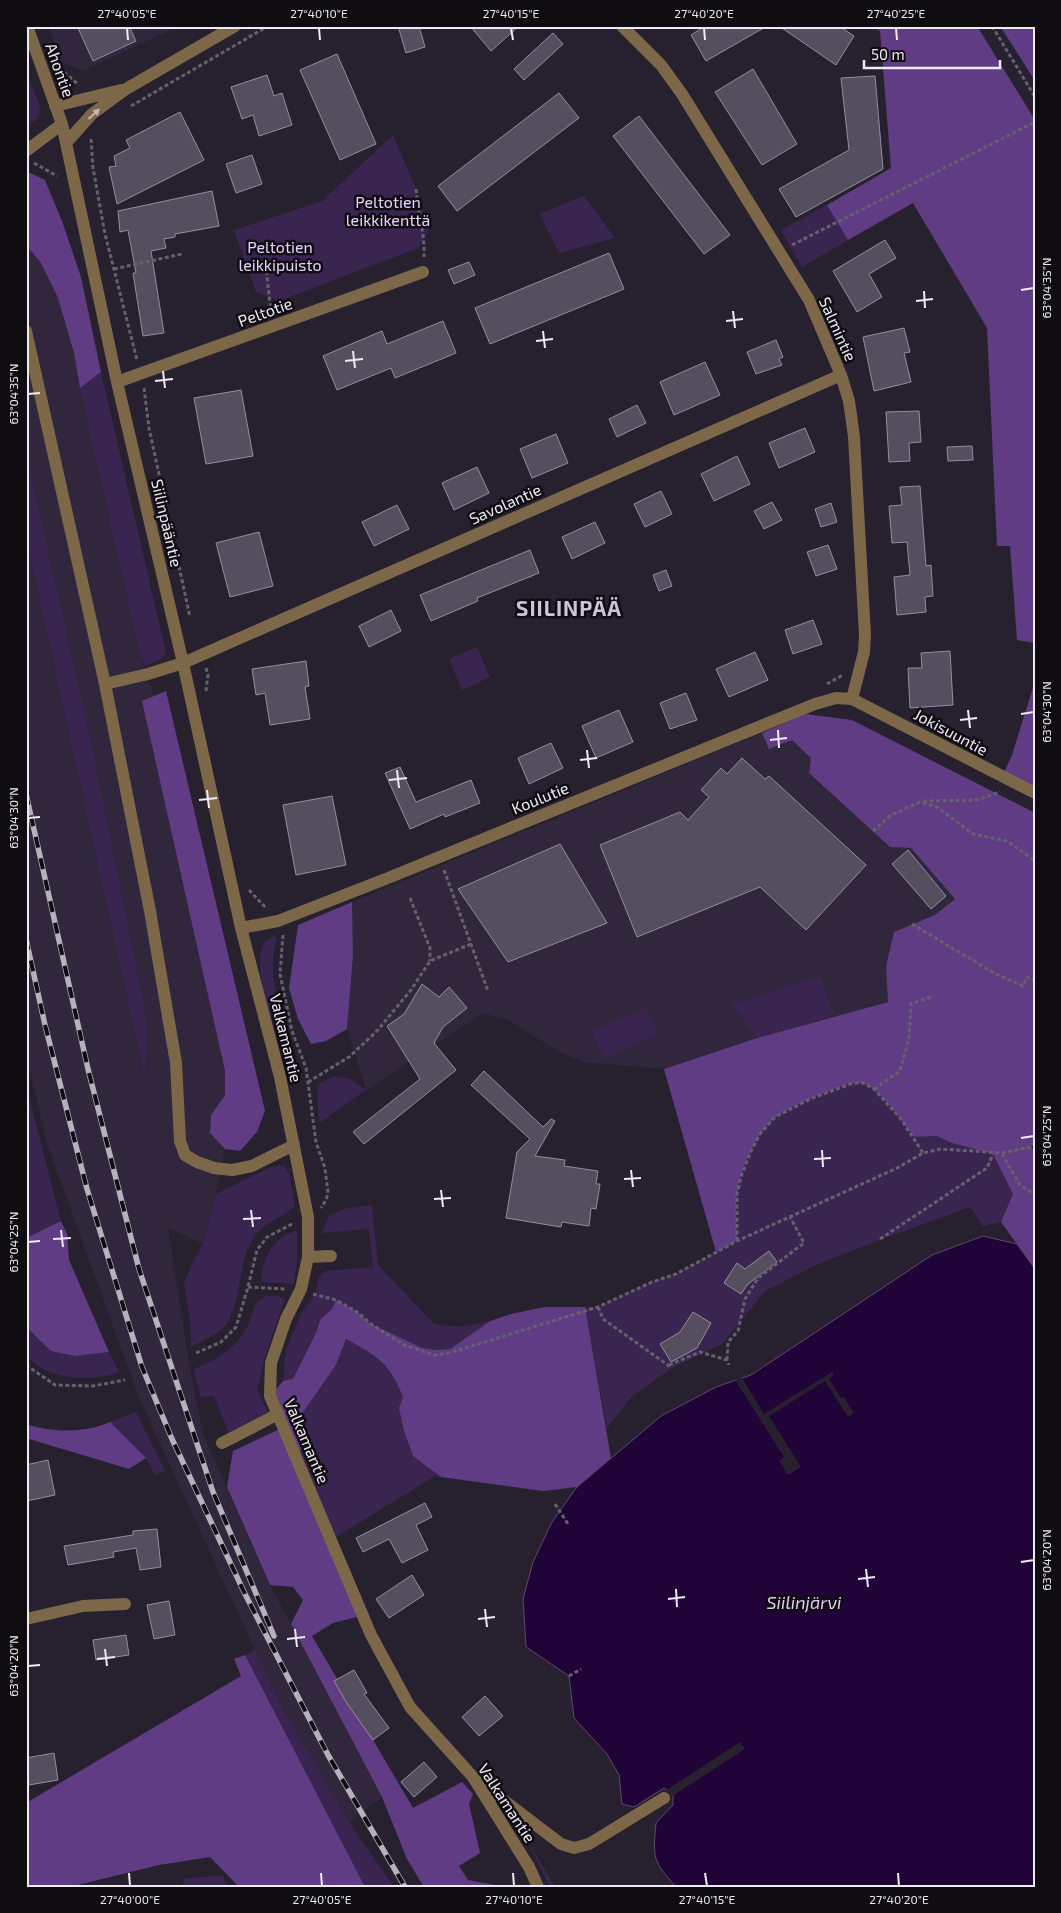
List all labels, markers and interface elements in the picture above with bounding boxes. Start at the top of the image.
text: 27°40'05"E [98,6,157,20]
text: 27°40'10"E [290,6,348,20]
text: 27°40'15"E [483,6,540,20]
text: 27°40'20"E [674,6,734,20]
text: 27°40'25"E [867,6,926,20]
scale bar [864,38,1000,70]
street label: Ahontie [42,40,79,100]
text: 50 m [871,45,905,63]
one-way arrow [87,108,100,119]
park label: Peltotien leikkikenttä [346,192,430,229]
park label: Peltotien leikkipuisto [238,237,322,274]
text: 63°04'35"N [1039,258,1053,318]
street label: Peltotie [235,293,295,330]
street label: Salmintie [816,294,861,364]
text: 63°04'35"N [6,364,20,424]
street label: Siilinpääntie [148,477,187,569]
street label: Savolantie [466,479,544,528]
district label: SIILINPÄÄ [516,595,622,620]
text: 63°04'30"N [1039,681,1053,743]
street label: Jokisuuntie [911,704,991,759]
street label: Koulutie [508,777,571,818]
text: 63°04'30"N [6,787,20,849]
street label: Valkamantie [266,992,307,1084]
text: 63°04'25"N [1039,1106,1053,1166]
text: 63°04'25"N [6,1212,20,1272]
street label: Valkamantie [281,1395,334,1486]
text: 63°04'20"N [1039,1529,1053,1591]
water label: Siilinjärvi [767,1591,842,1613]
text: 63°04'20"N [6,1635,20,1697]
street label: Valkamantie [475,1760,540,1846]
text: 27°40'00"E [100,1892,160,1906]
text: 27°40'05"E [293,1892,352,1906]
text: 27°40'10"E [485,1892,543,1906]
text: 27°40'15"E [679,1892,736,1906]
text: 27°40'20"E [869,1892,929,1906]

